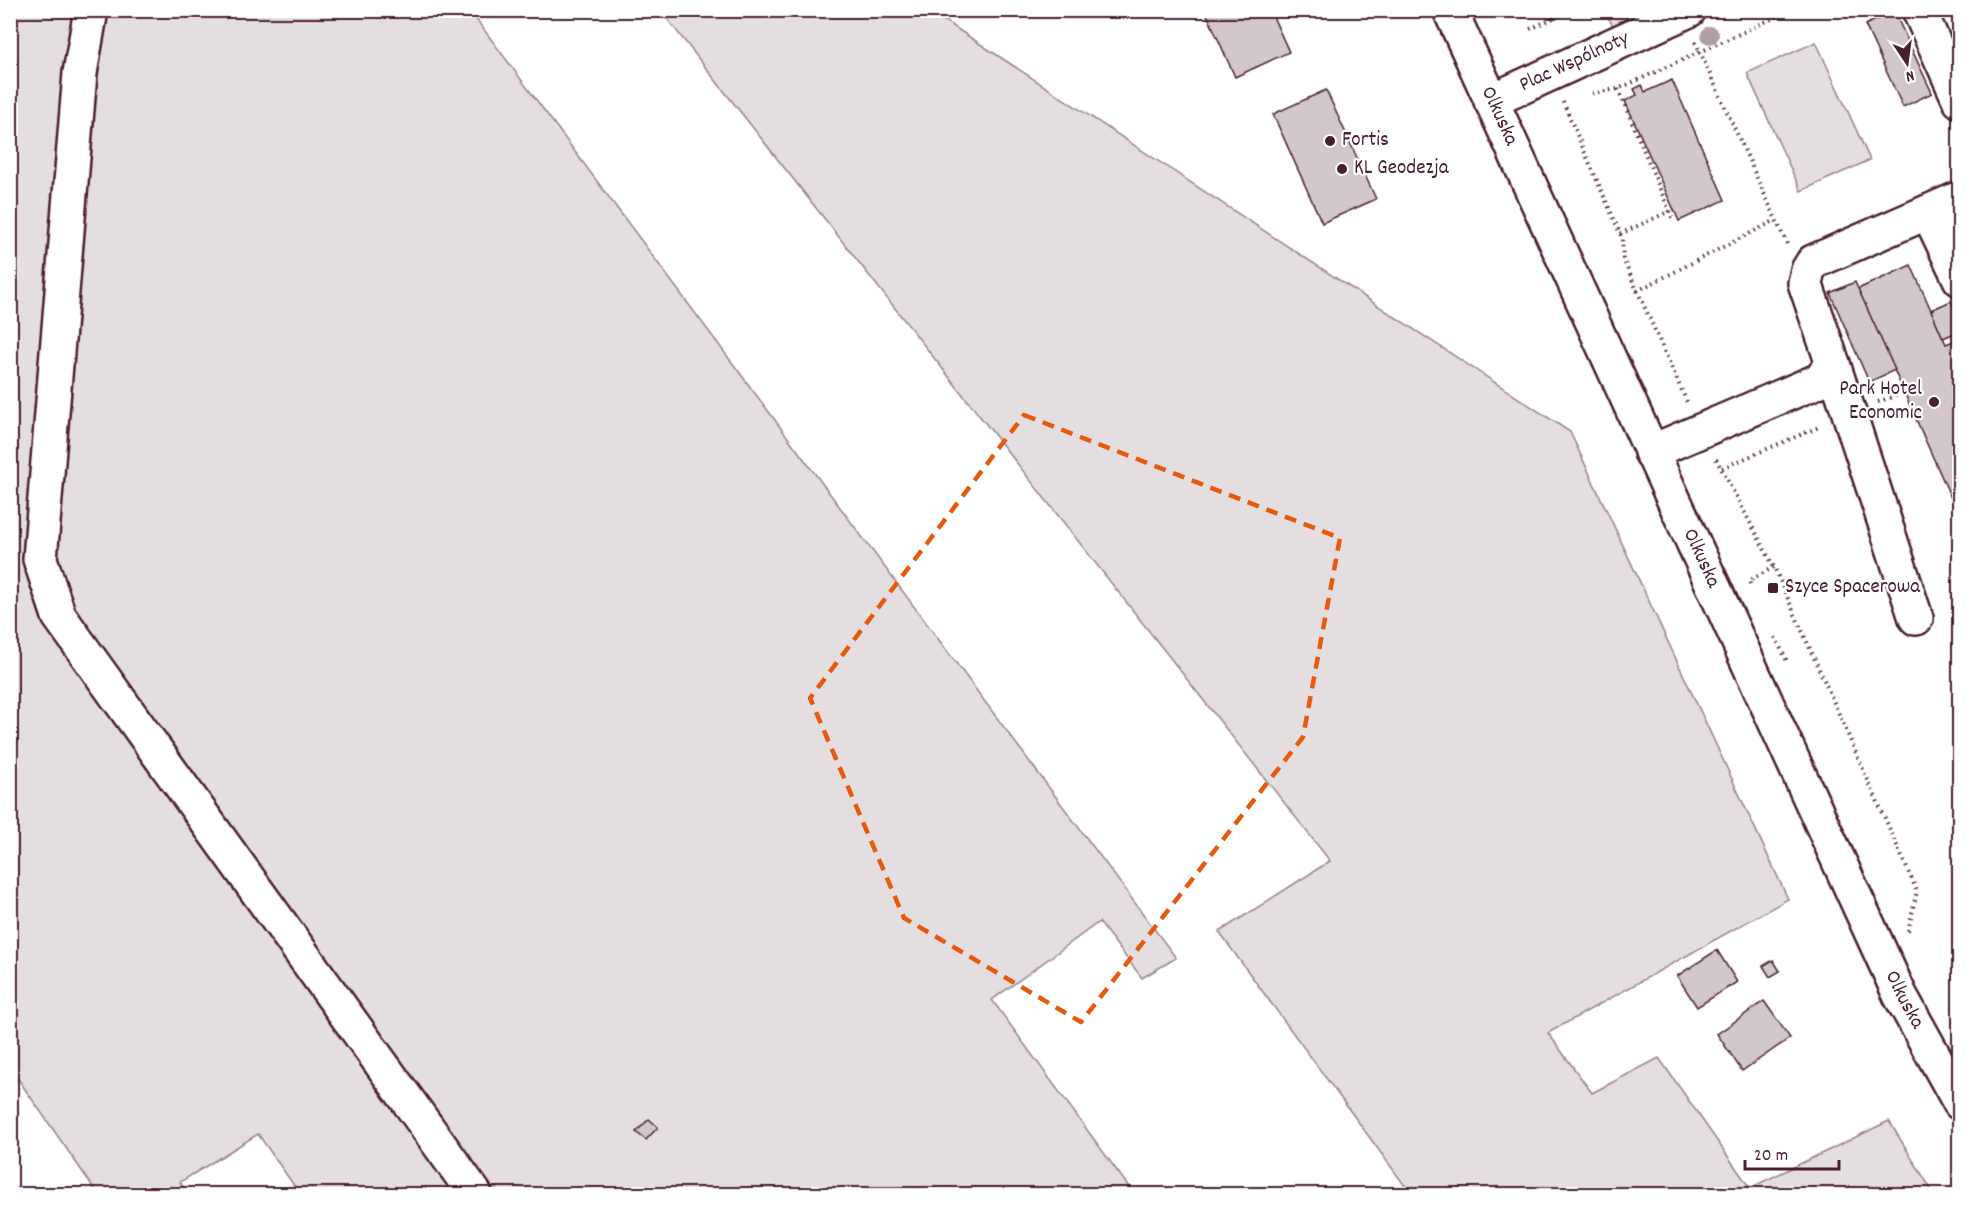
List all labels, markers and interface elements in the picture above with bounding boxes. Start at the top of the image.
street label: Plac Wspólnoty [1515,24,1635,101]
north arrow [1877,33,1937,93]
text: N [1903,63,1916,87]
street label: Olkuska [1472,82,1526,152]
place label: Fortis [1342,126,1389,156]
marker: Fortis [1323,134,1337,148]
place label: KL Geodezja [1354,154,1450,184]
marker: KL Geodezja [1335,162,1349,176]
place label: Park Hotel Economic [1839,375,1922,429]
marker: Park Hotel Economic [1927,395,1941,409]
street label: Olkuska [1674,524,1728,594]
place label: Szyce Spacerowa [1785,573,1921,603]
marker: Szyce Spacerowa [1766,581,1780,595]
street label: Olkuska [1876,966,1932,1036]
scale bar [1745,1133,1840,1171]
text: 20 m [1754,1144,1788,1169]

